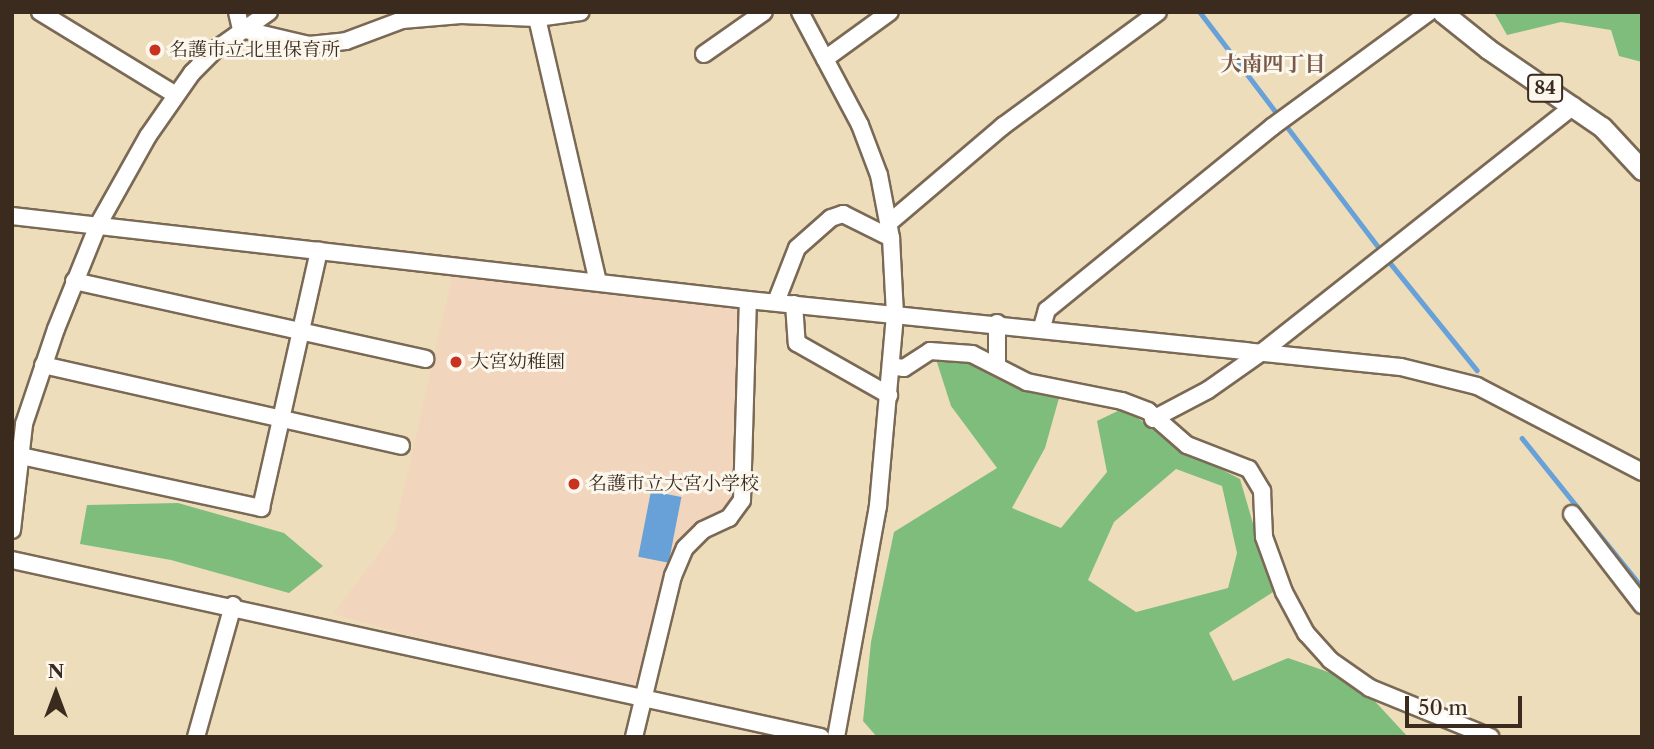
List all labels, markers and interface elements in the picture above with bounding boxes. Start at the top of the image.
place label: 名護市立北里保育所 [169,39,340,61]
marker: 名護市立北里保育所 [147,42,163,58]
district label: 大南四丁目 [1221,51,1325,77]
road number: 84 [1526,74,1564,102]
place label: 大宮幼稚園 [470,351,565,373]
marker: 大宮幼稚園 [448,354,464,370]
place label: 名護市立大宮小学校 [588,473,759,495]
marker: 名護市立大宮小学校 [566,476,582,492]
north arrow [21,658,91,728]
text: N [48,660,64,683]
scale bar [1409,682,1526,726]
text: 50 m [1418,695,1468,720]

